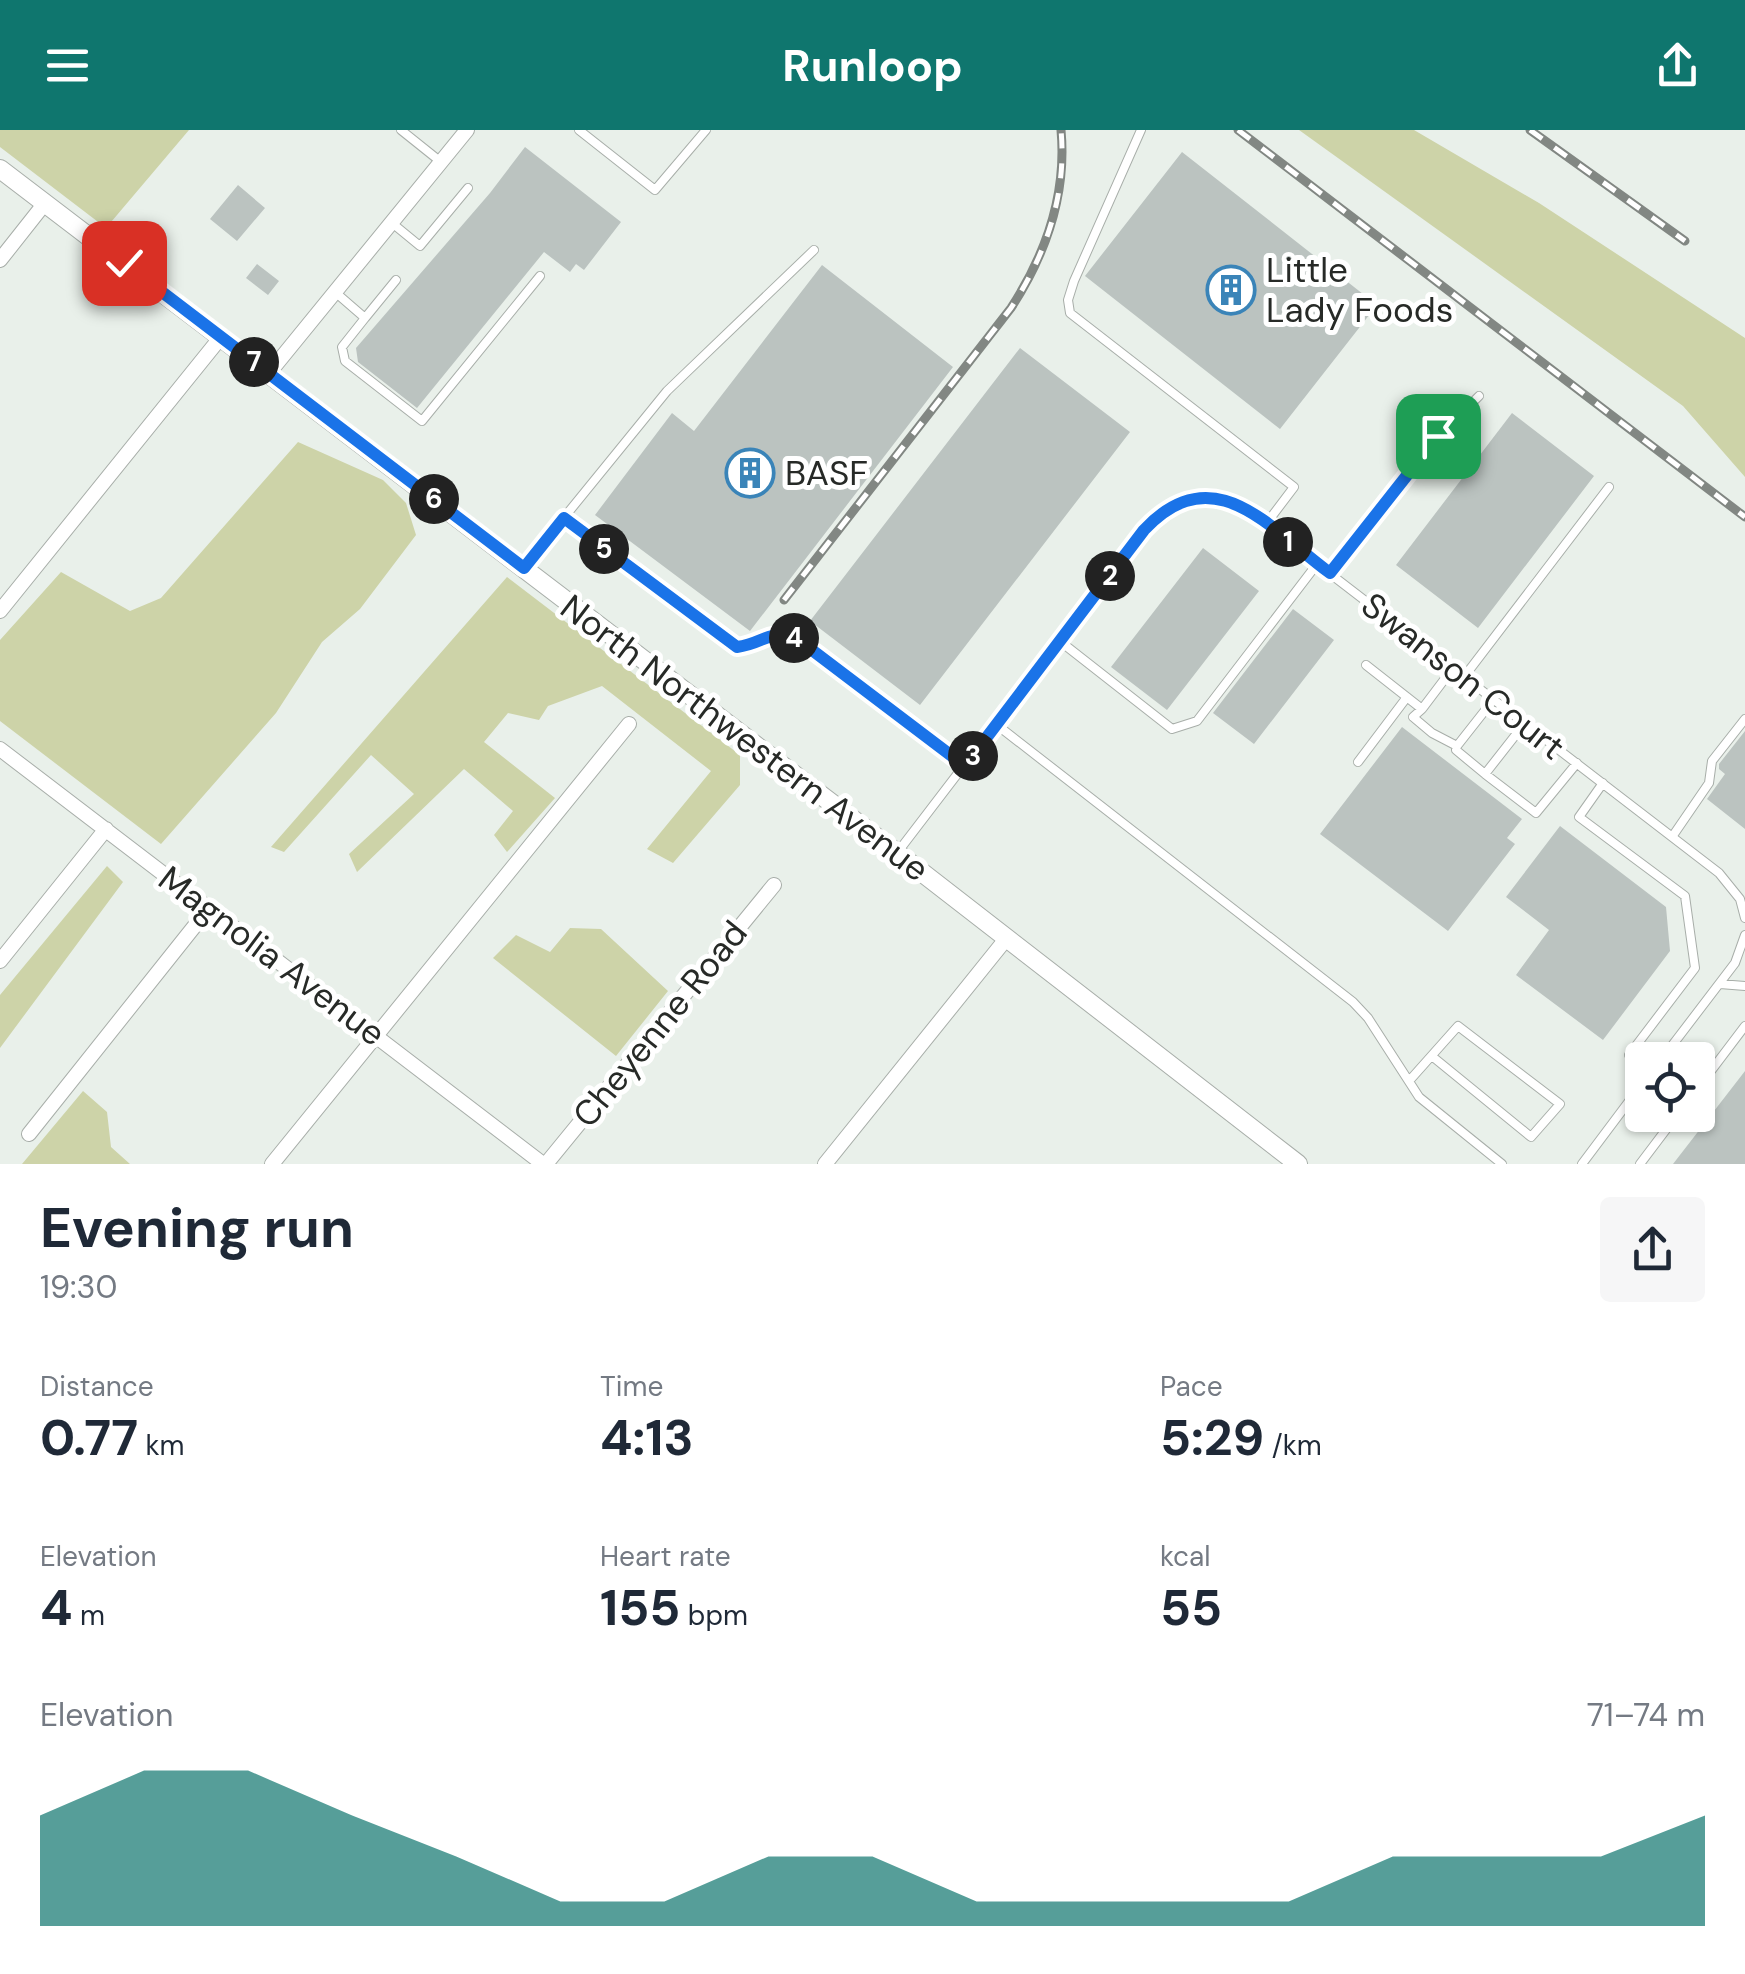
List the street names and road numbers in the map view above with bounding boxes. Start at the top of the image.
street label: Swanson Court [1352,582,1574,770]
street label: North Northwestern Avenue [552,584,938,892]
street label: Magnolia Avenue [149,856,395,1056]
street label: Cheyenne Road [563,911,757,1137]

